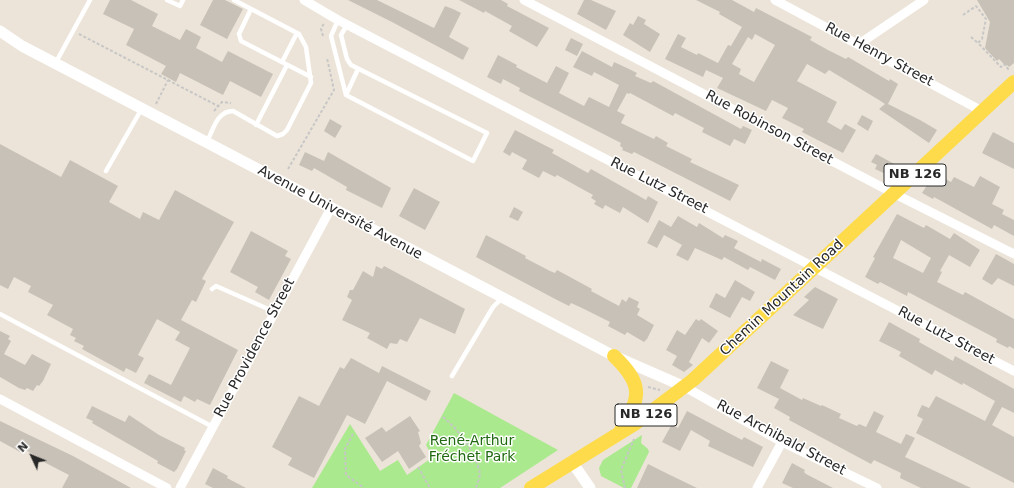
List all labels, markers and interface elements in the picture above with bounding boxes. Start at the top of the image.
street label: Rue Henry Street [822,19,936,91]
street label: Rue Robinson Street [702,87,836,169]
street label: Rue Lutz Street [607,154,711,218]
street label: Avenue Université Avenue [255,162,425,264]
road number: NB 126 [884,164,946,186]
street label: Chemin Mountain Road [717,236,847,360]
street label: Rue Providence Street [211,276,299,420]
street label: Rue Lutz Street [895,303,997,369]
street label: Rue Archibald Street [714,397,848,479]
road number: NB 126 [615,404,677,426]
park label: René-Arthur Fréchet Park [429,433,515,466]
north arrow [12,436,52,476]
text: N [15,439,31,455]

